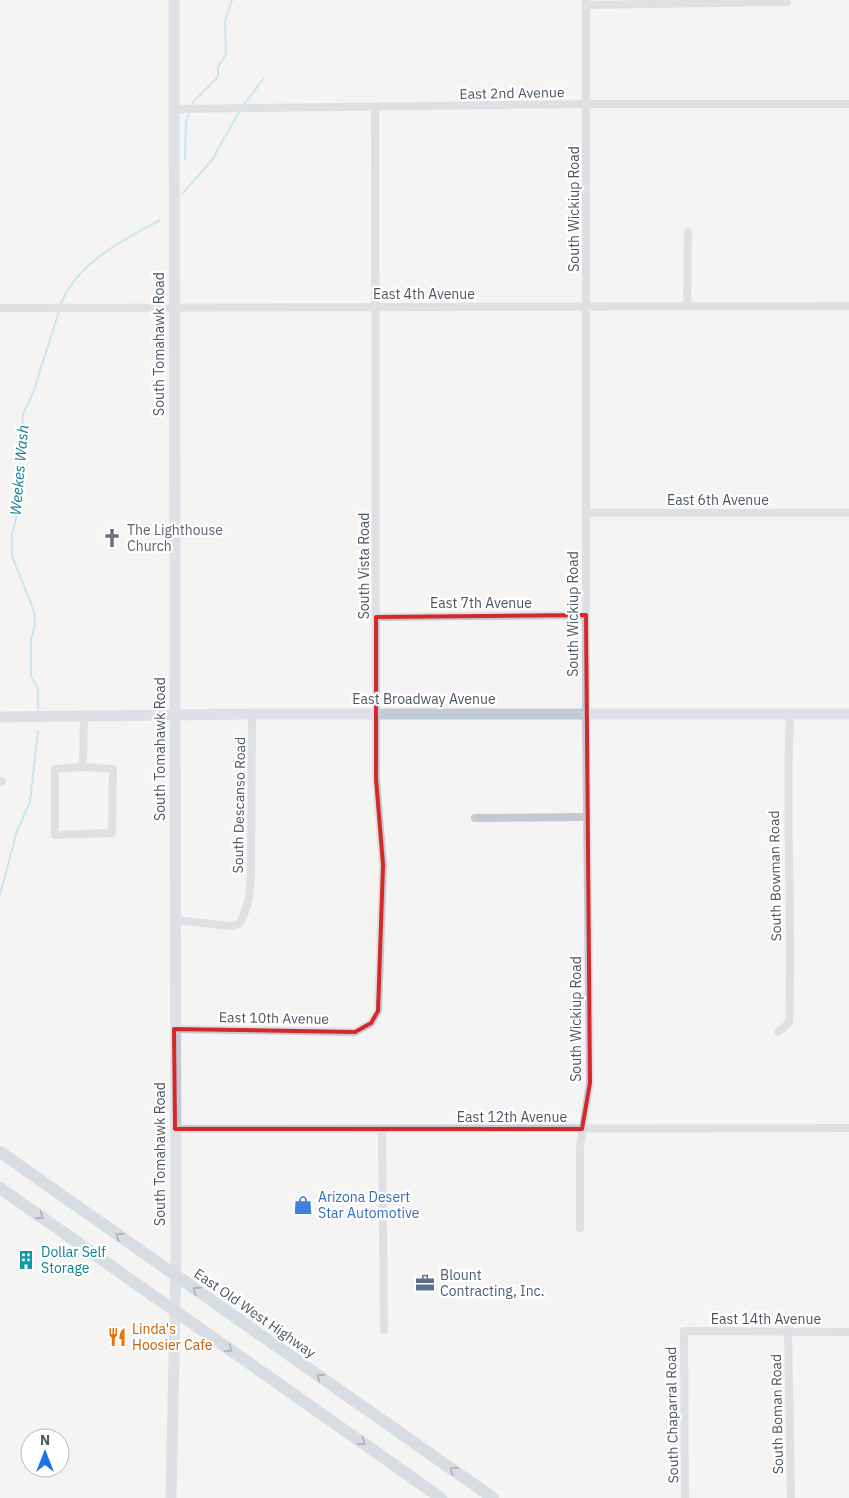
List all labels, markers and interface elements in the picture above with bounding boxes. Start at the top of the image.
street label: East 2nd Avenue [459,83,565,103]
street label: South Wickiup Road [565,146,583,272]
street label: South Tomahawk Road [150,272,168,416]
street label: East 4th Avenue [373,285,475,303]
water label: Weekes Wash [6,424,32,516]
street label: East 6th Avenue [667,491,769,509]
street label: South Vista Road [355,513,373,619]
place label: The Lighthouse Church [127,521,223,555]
church icon: The Lighthouse Church [101,527,123,549]
street label: South Wickiup Road [564,551,582,677]
street label: East 7th Avenue [430,594,532,612]
street label: South Tomahawk Road [151,677,169,821]
street label: East Broadway Avenue [352,690,496,708]
street label: South Descanso Road [229,737,249,873]
street label: South Bowman Road [765,810,785,942]
street label: South Wickiup Road [567,956,585,1082]
street label: East 10th Avenue [219,1008,330,1028]
street label: South Tomahawk Road [151,1082,169,1226]
street label: East 12th Avenue [457,1108,567,1126]
place label: Arizona Desert Star Automotive [318,1188,420,1222]
shop icon: Arizona Desert Star Automotive [292,1194,314,1216]
one-way arrow [34,1210,44,1219]
one-way arrow [116,1233,125,1242]
place label: Dollar Self Storage [41,1243,106,1277]
building icon: Dollar Self Storage [15,1249,37,1271]
street label: East Old West Highway [191,1264,319,1362]
place label: Blount Contracting, Inc. [440,1266,544,1300]
office icon: Blount Contracting, Inc. [414,1272,436,1294]
one-way arrow [192,1287,201,1296]
street label: East 14th Avenue [711,1310,821,1328]
place label: Linda's Hoosier Cafe [132,1320,213,1354]
restaurant icon: Linda's Hoosier Cafe [106,1326,128,1348]
one-way arrow [223,1343,233,1352]
street label: South Chaparral Road [662,1346,682,1484]
street label: South Boman Road [767,1354,787,1474]
one-way arrow [316,1374,326,1383]
north arrow [20,1428,70,1478]
text: N [40,1431,50,1449]
one-way arrow [356,1436,366,1445]
one-way arrow [449,1467,459,1476]

